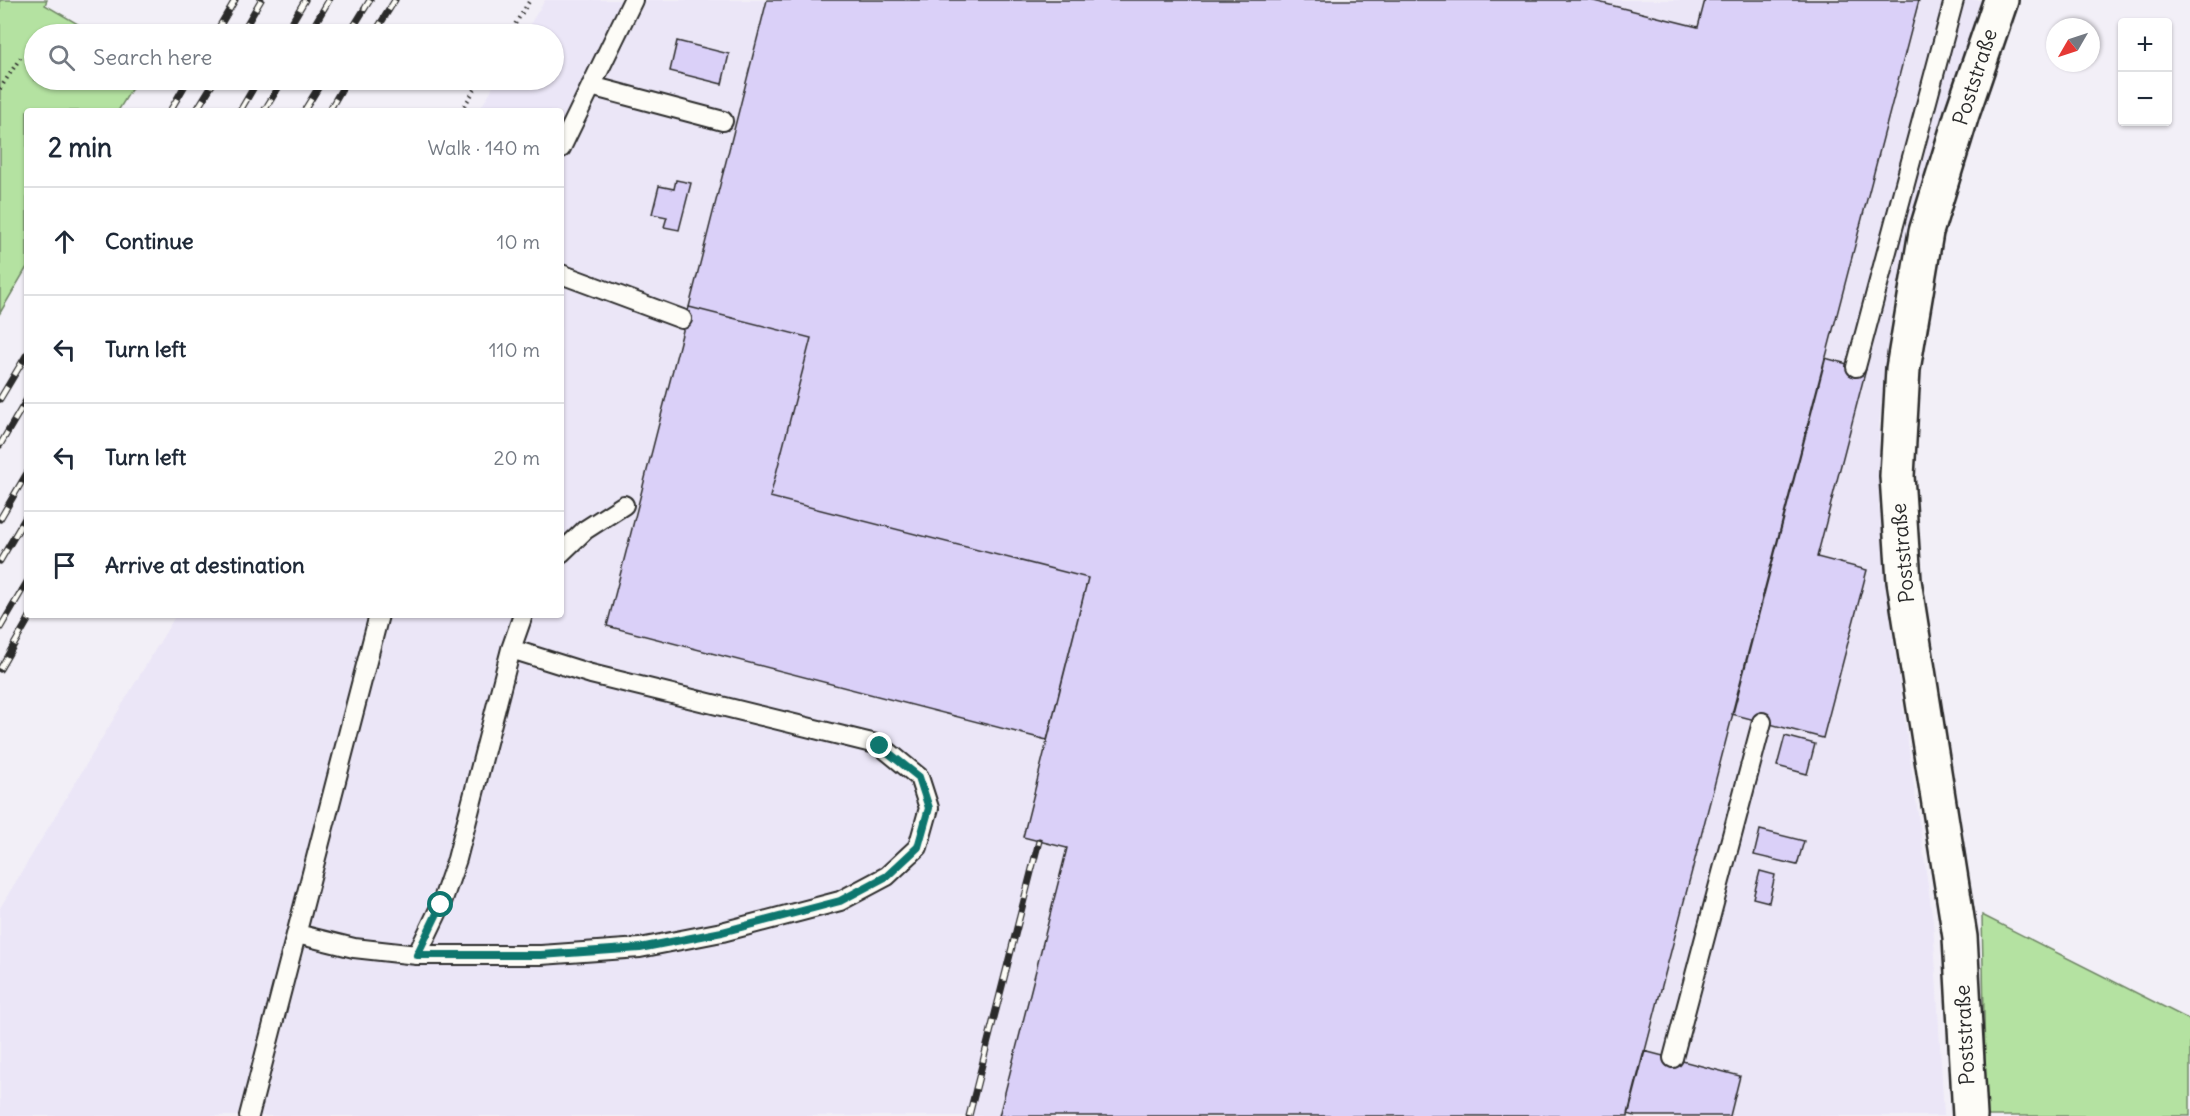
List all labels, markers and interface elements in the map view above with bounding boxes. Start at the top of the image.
north arrow [2046,18,2100,72]
map controls [2118,18,2172,126]
button: + [2118,18,2172,72]
search box [24,24,564,90]
street label: Poststraße [1946,25,2003,129]
icon: search [45,41,78,74]
text: Search here [93,43,212,71]
button: − [2118,72,2172,126]
text: 2 min [48,131,112,164]
text: Walk · 140 m [427,135,540,160]
icon: ahead [48,225,81,258]
text: Continue [105,227,194,255]
text: 10 m [497,229,540,254]
icon: left [48,333,81,366]
text: Turn left [105,335,186,363]
text: 110 m [489,337,540,362]
icon: left [48,441,81,474]
text: Turn left [105,443,186,471]
text: 20 m [494,445,540,470]
street label: Poststraße [1885,502,1920,604]
icon: arrive [48,549,81,582]
text: Arrive at destination [105,551,305,579]
route end [866,732,892,758]
route start [427,891,453,917]
street label: Poststraße [1948,984,1981,1086]

